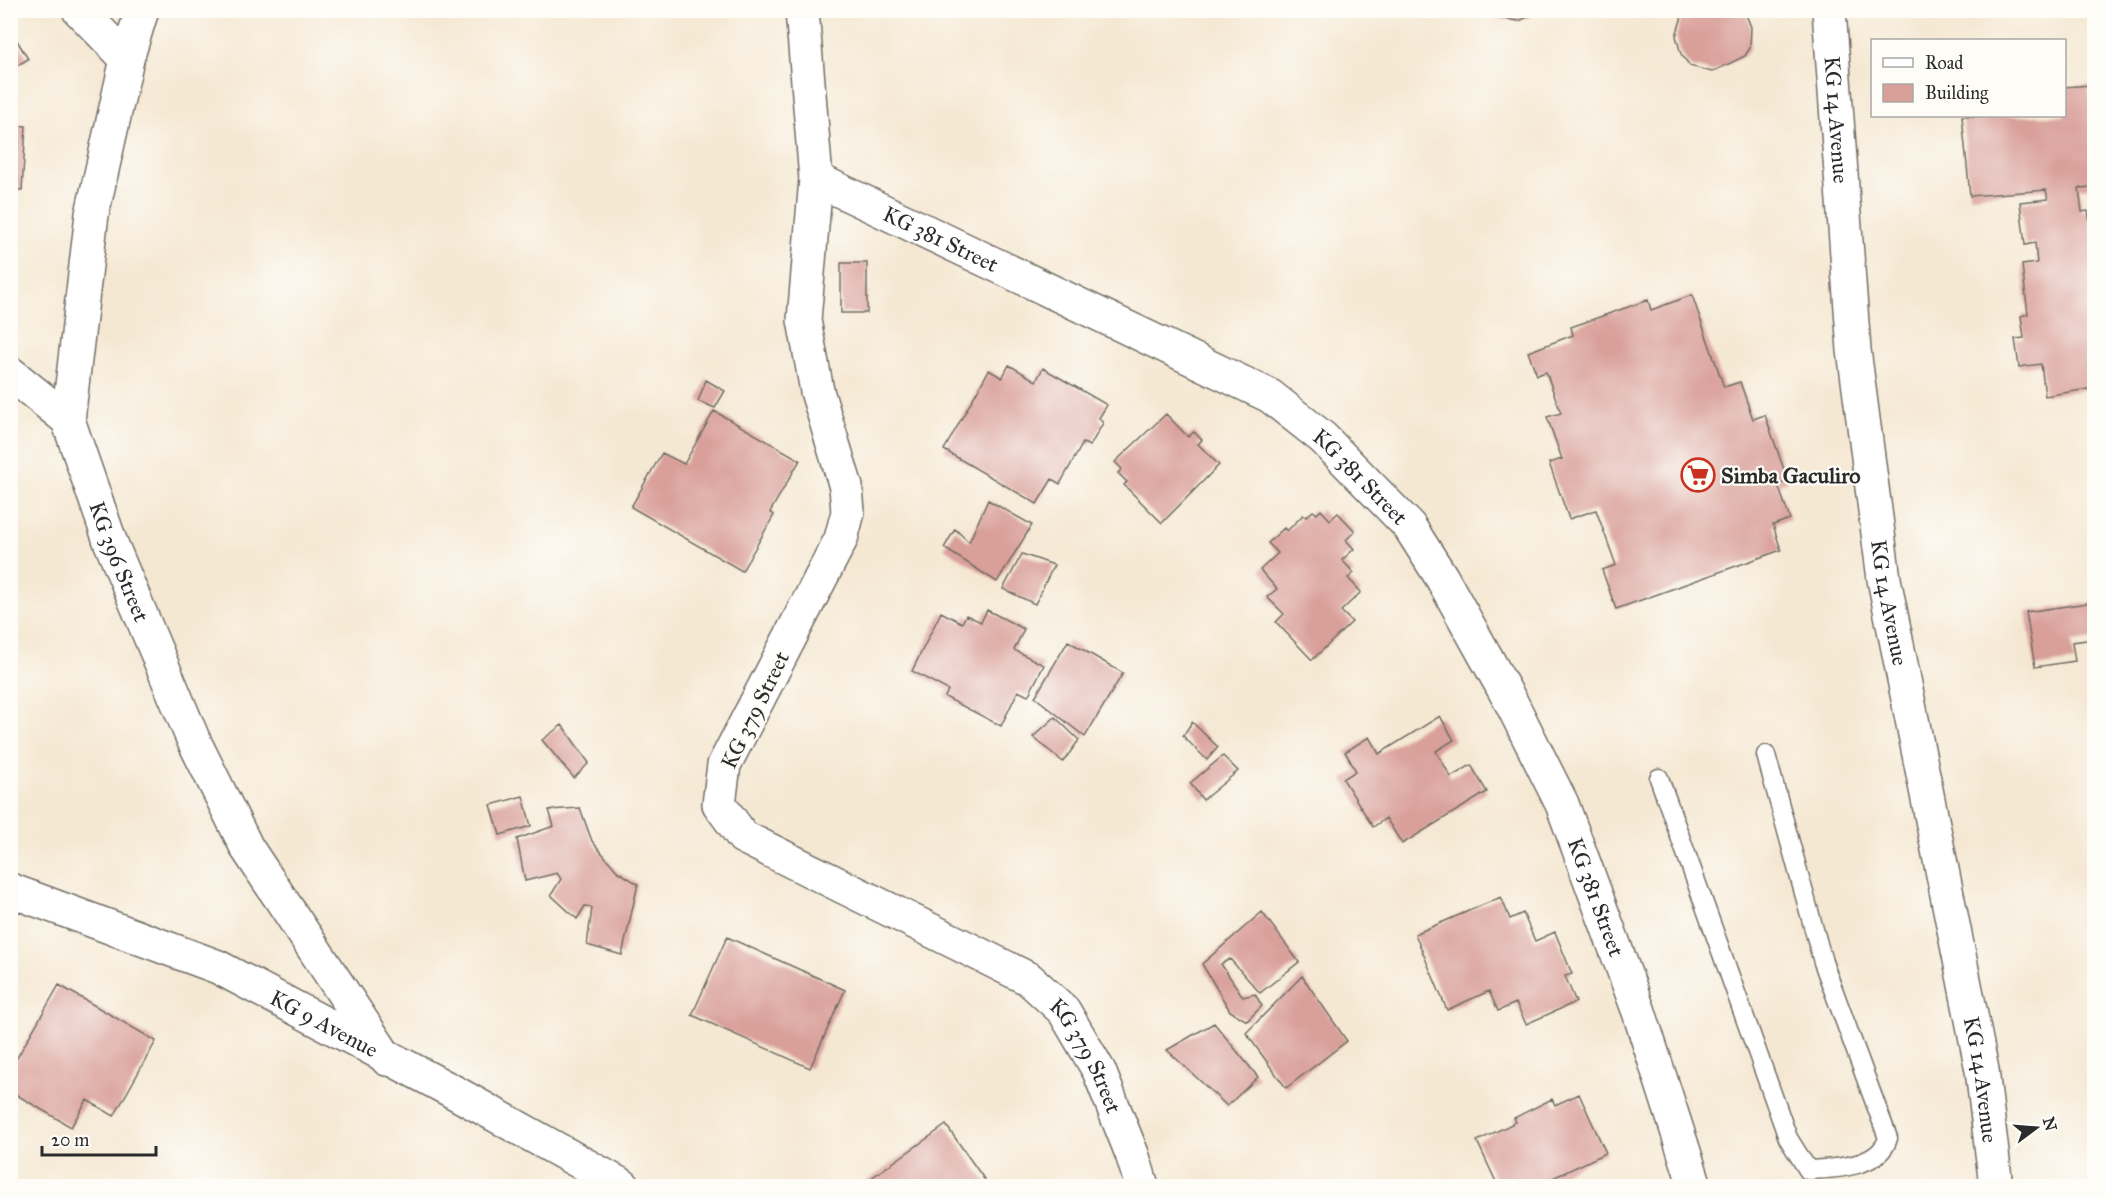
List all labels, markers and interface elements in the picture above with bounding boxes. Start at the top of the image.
legend [1871,39,2066,117]
text: Road [1925,52,1963,74]
street label: KG 14 Avenue [1819,55,1855,184]
text: Building [1925,82,1989,105]
street label: KG 381 Street [879,200,1003,278]
street label: KG 381 Street [1308,422,1414,530]
supermarket icon: Simba Gaculiro [1680,457,1716,493]
place label: Simba Gaculiro [1721,462,1861,489]
street label: KG 396 Street [84,498,156,626]
street label: KG 14 Avenue [1865,538,1914,668]
street label: KG 379 Street [715,647,795,773]
street label: KG 381 Street [1562,834,1631,960]
street label: KG 9 Avenue [266,984,383,1063]
street label: KG 379 Street [1045,992,1128,1117]
street label: KG 14 Avenue [1958,1014,2004,1144]
north arrow [2006,1098,2066,1158]
text: N [2039,1115,2061,1134]
scale bar [42,1119,156,1157]
text: 20 m [51,1129,89,1151]

